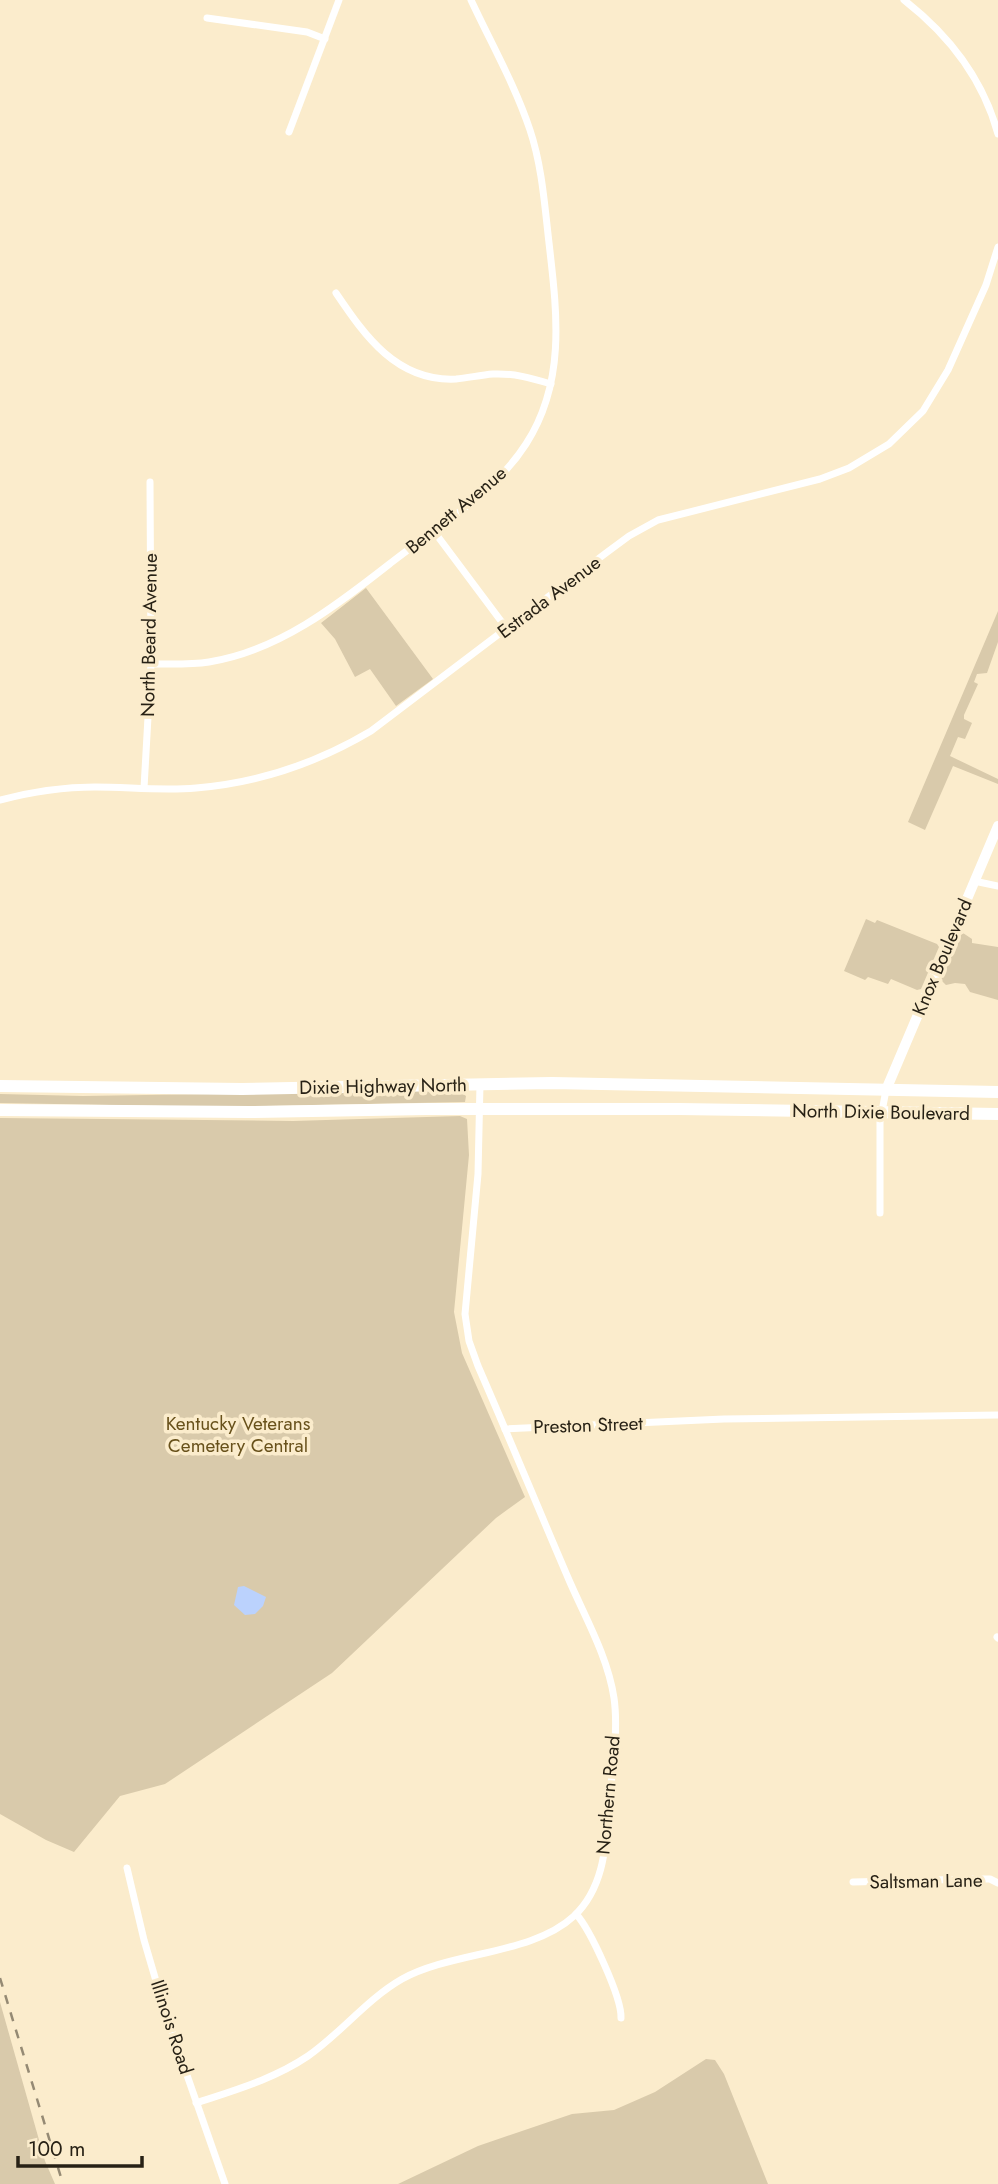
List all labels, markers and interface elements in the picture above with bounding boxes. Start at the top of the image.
street label: Bennett Avenue [400,460,512,560]
street label: Estrada Avenue [492,549,606,645]
street label: North Beard Avenue [134,553,164,717]
street label: Knox Boulevard [905,895,979,1019]
street label: Dixie Highway North [299,1071,467,1101]
street label: North Dixie Boulevard [792,1097,970,1127]
park label: Kentucky Veterans Cemetery Central [166,1410,311,1459]
street label: Preston Street [533,1410,644,1440]
street label: Northern Road [589,1734,627,1856]
street label: Saltsman Lane [869,1867,983,1895]
street label: Illinois Road [144,1976,200,2078]
scale bar [18,2124,142,2168]
text: 100 m [28,2134,85,2164]

